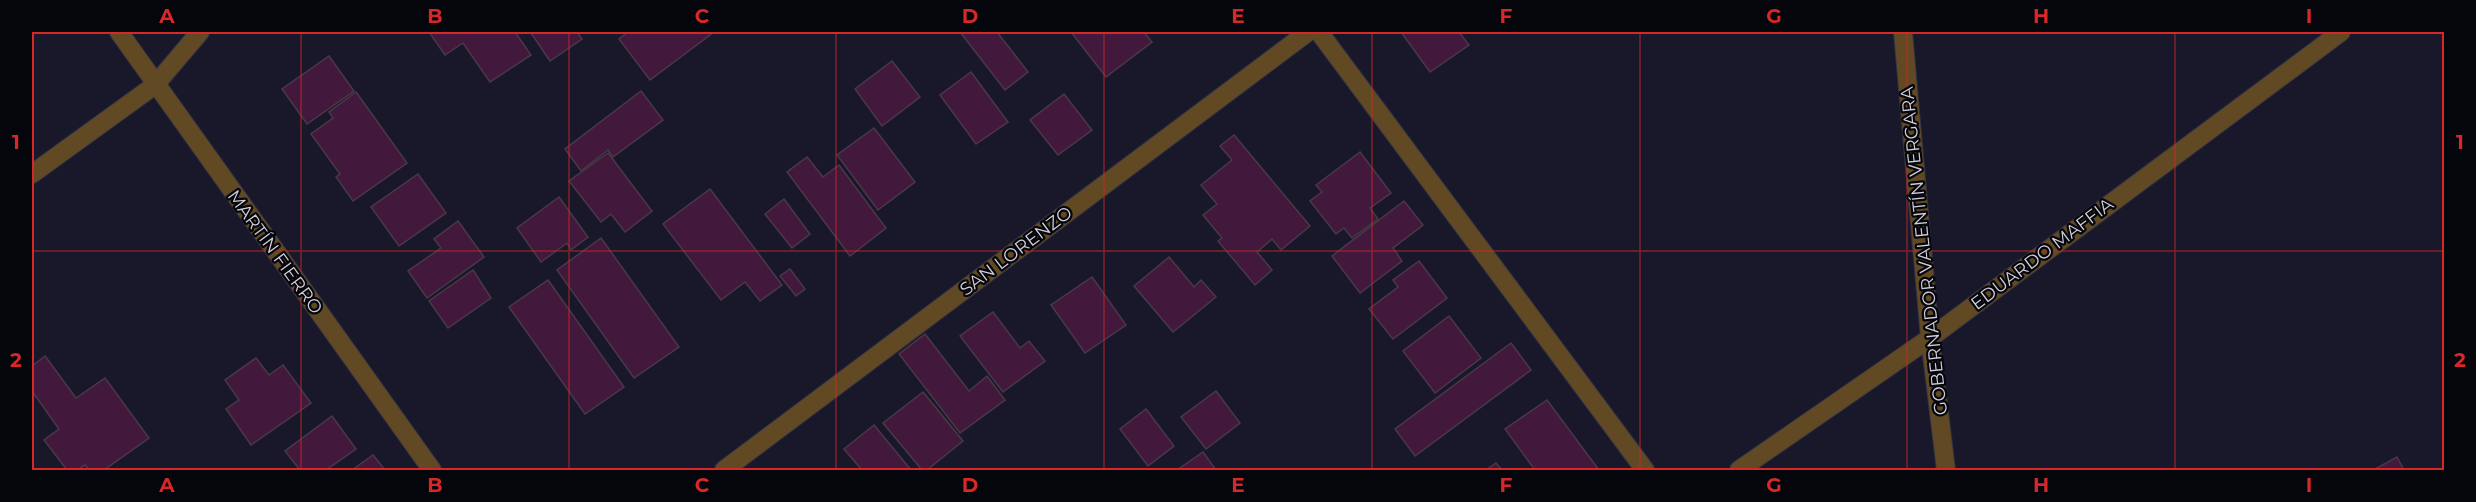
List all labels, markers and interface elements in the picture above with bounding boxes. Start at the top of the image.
text: A [158,4,175,28]
text: B [427,4,443,28]
text: C [695,4,710,28]
text: D [962,4,978,28]
text: E [1231,4,1245,28]
text: F [1500,4,1513,28]
text: G [1766,4,1782,28]
text: H [2033,4,2049,28]
text: I [2306,4,2312,28]
street label: GOBERNADOR VALENTÍN VERGARA [1896,86,1952,416]
text: 1 [12,130,20,154]
text: 1 [2456,130,2464,154]
street label: MARTÍN FIERRO [223,186,327,318]
street label: EDUARDO MAFFIA [1966,193,2118,315]
street label: SAN LORENZO [955,202,1077,300]
text: 2 [10,348,22,372]
text: 2 [2454,348,2466,372]
text: A [158,473,175,497]
text: B [427,473,443,497]
text: C [695,473,710,497]
text: D [962,473,978,497]
text: E [1231,473,1245,497]
text: F [1500,473,1513,497]
text: G [1766,473,1782,497]
text: H [2033,473,2049,497]
text: I [2306,473,2312,497]

